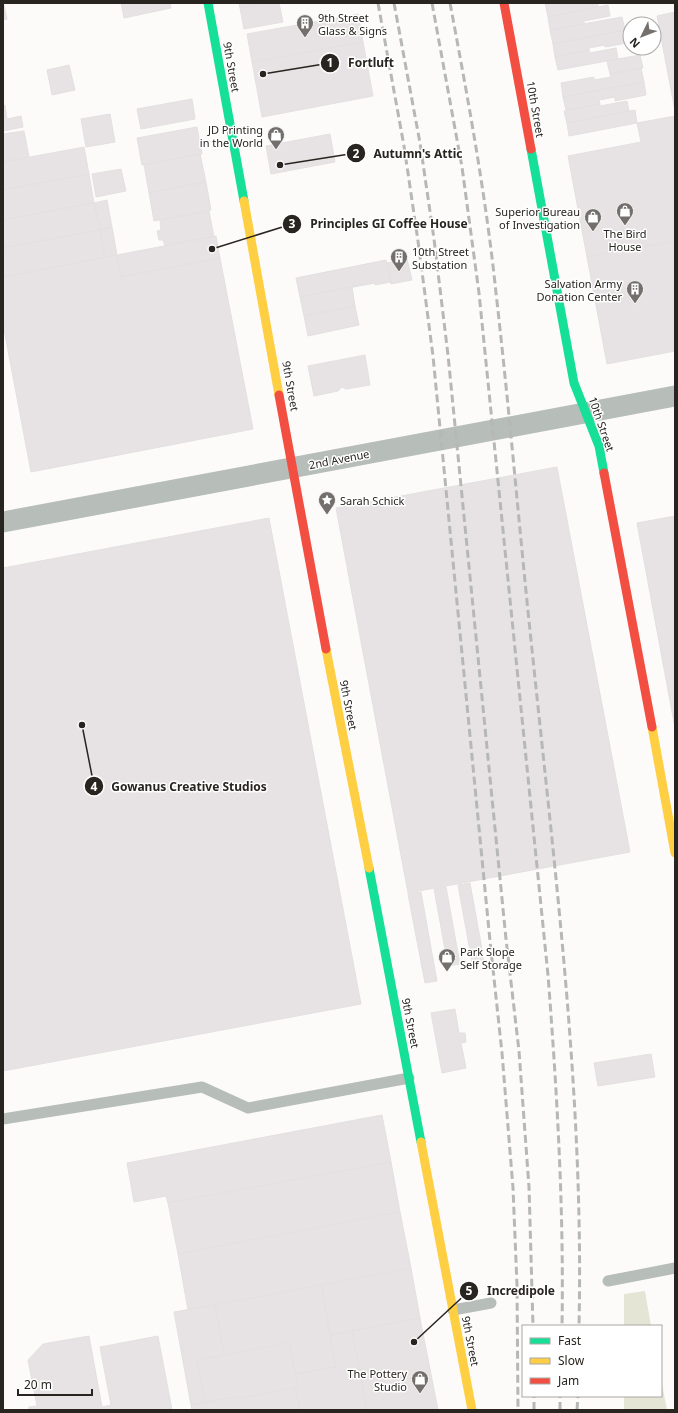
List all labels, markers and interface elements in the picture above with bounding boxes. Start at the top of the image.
place label: 9th Street Glass & Signs [318,10,387,38]
building icon: 9th Street Glass & Signs [295,13,315,38]
north arrow [622,16,662,56]
text: N [626,35,643,52]
street label: 9th Street [220,41,244,93]
callout: Fortluft [320,51,402,75]
text: 1 [327,54,333,71]
text: Fortluft [348,54,394,71]
street label: 10th Street [524,80,548,138]
place label: JD Printing in the World [200,122,263,150]
shop icon: JD Printing in the World [266,125,286,150]
callout: Autumn's Attic [346,141,471,165]
text: 2 [353,145,360,162]
text: Autumn's Attic [374,145,462,162]
shop icon: The Bird House [615,201,635,226]
place label: Superior Bureau of Investigation [495,204,580,232]
shop icon: Superior Bureau of Investigation [583,207,603,232]
callout: Principles GI Coffee House [282,212,476,236]
text: 3 [289,215,296,232]
text: Principles GI Coffee House [310,215,468,232]
place label: The Bird House [603,226,647,254]
place label: 10th Street Substation [412,244,469,272]
building icon: 10th Street Substation [389,247,409,272]
place label: Salvation Army Donation Center [537,276,622,304]
building icon: Salvation Army Donation Center [625,279,645,304]
street label: 9th Street [279,360,303,412]
street label: 10th Street [586,395,618,453]
street label: 2nd Avenue [307,446,371,472]
place icon: Sarah Schick [317,490,337,515]
place label: Sarah Schick [340,493,405,508]
street label: 9th Street [337,679,361,731]
callout: Gowanus Creative Studios [84,774,275,798]
text: 4 [91,778,98,795]
text: Gowanus Creative Studios [111,778,267,795]
place label: Park Slope Self Storage [460,944,522,972]
shop icon: Park Slope Self Storage [437,947,457,972]
street label: 9th Street [399,997,423,1049]
callout: Incredipole [459,1279,563,1303]
text: 5 [466,1282,473,1299]
text: Incredipole [487,1282,555,1299]
street label: 9th Street [459,1315,483,1367]
legend [522,1325,662,1397]
text: Fast [558,1332,582,1349]
text: Slow [558,1352,585,1369]
place label: The Pottery Studio [347,1366,407,1394]
shop icon: The Pottery Studio [410,1369,430,1394]
scale bar [18,1371,92,1397]
text: Jam [557,1372,579,1389]
text: 20 m [24,1376,52,1393]

